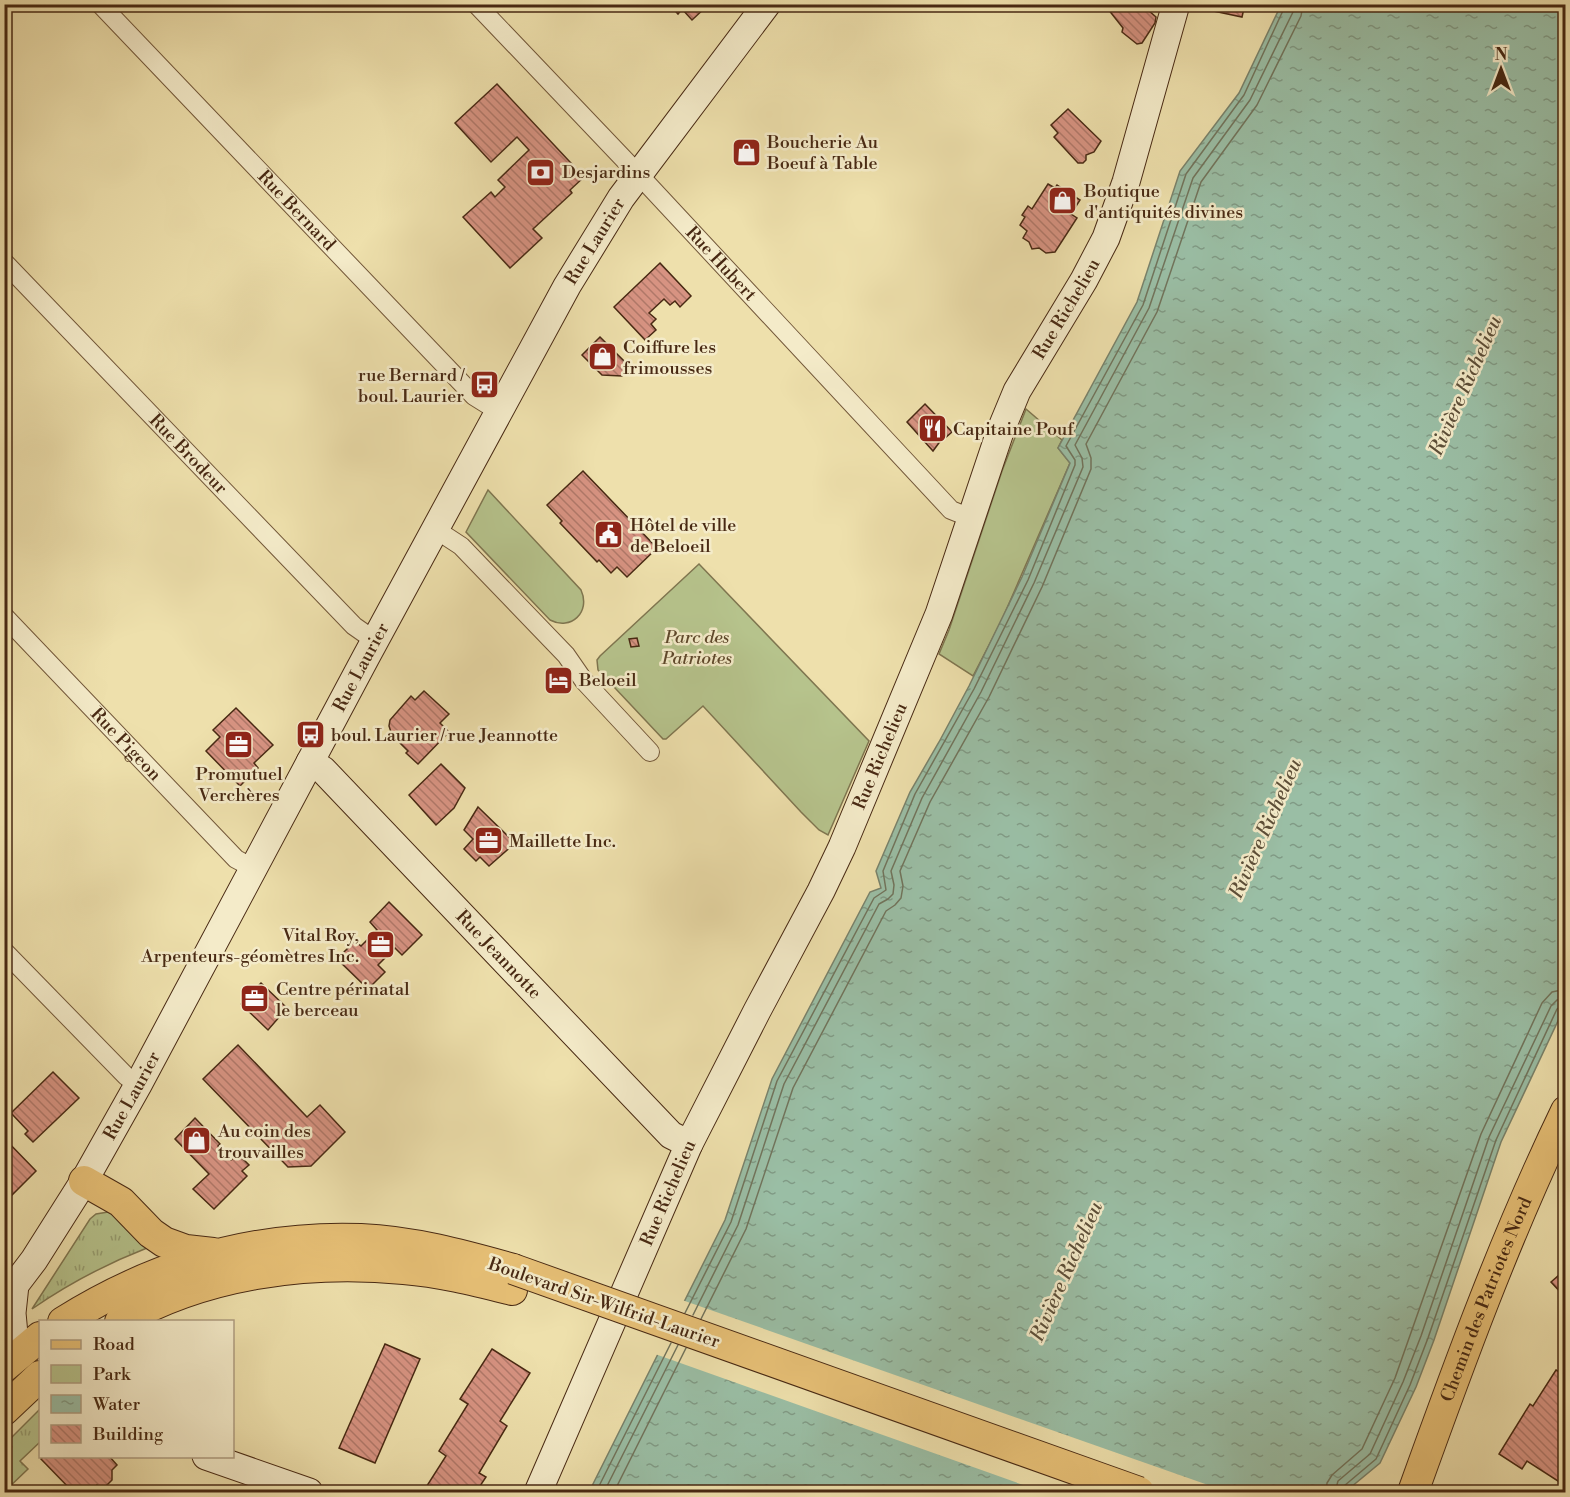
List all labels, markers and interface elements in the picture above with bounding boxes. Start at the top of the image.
north arrow [1471,39,1531,99]
text: N [1495,45,1508,65]
place label: Boucherie Au Boeuf à Table [766,131,879,175]
shop icon: Boucherie Au Boeuf à Table [730,136,762,168]
bank icon: Desjardins [525,156,557,188]
place label: Desjardins [562,161,651,184]
street label: Rue Bernard [253,165,341,256]
place label: Boutique d'antiquités divines [1083,180,1243,224]
shop icon: Boutique d'antiquités divines [1047,185,1079,217]
street label: Rue Laurier [559,193,630,289]
street label: Rue Hubert [681,221,762,306]
street label: Rue Richelieu [1027,254,1105,363]
water label: Rivière Richelieu [1424,312,1508,461]
place label: Coiffure les frimousses [623,336,716,380]
shop icon: Coiffure les frimousses [586,341,618,373]
place label: rue Bernard / boul. Laurier [358,364,466,408]
bus stop icon: rue Bernard / boul. Laurier [469,369,501,401]
street label: Rue Brodeur [144,409,233,499]
restaurant icon: Capitaine Pouf [916,413,948,445]
place label: Capitaine Pouf [953,418,1075,441]
place label: Hôtel de ville de Beloeil [630,514,736,558]
public building icon: Hôtel de ville de Beloeil [593,519,625,551]
street label: Rue Laurier [328,618,394,716]
park label: Parc des Patriotes [661,626,732,670]
hotel icon: Beloeil [542,664,574,696]
place label: Beloeil [578,669,637,692]
street label: Rue Richelieu [847,699,913,813]
street label: Rue Pigeon [86,702,167,786]
bus stop icon: boul. Laurier / rue Jeannotte [294,719,326,751]
place label: boul. Laurier / rue Jeannotte [331,724,558,747]
office icon: Promutuel Verchères [223,729,255,761]
water label: Rivière Richelieu [1224,755,1308,904]
place label: Promutuel Verchères [195,763,283,807]
office icon: Maillette Inc. [472,825,504,857]
place label: Maillette Inc. [509,830,616,853]
street label: Rue Jeannotte [451,905,547,1004]
place label: Vital Roy, Arpenteurs-géomètres Inc. [140,924,359,968]
office icon: Vital Roy, Arpenteurs-géomètres Inc. [364,929,396,961]
place label: Centre périnatal le berceau [276,978,410,1022]
office icon: Centre périnatal le berceau [239,983,271,1015]
street label: Rue Laurier [98,1047,165,1144]
place label: Au coin des trouvailles [217,1120,311,1164]
shop icon: Au coin des trouvailles [181,1125,213,1157]
street label: Rue Richelieu [635,1136,701,1250]
street label: Chemin des Patriotes Nord [1435,1193,1537,1405]
water label: Rivière Richelieu [1025,1198,1109,1347]
street label: Boulevard Sir-Wilfrid-Laurier [484,1252,723,1354]
legend [39,1320,234,1458]
text: Road [93,1333,136,1356]
text: Park [93,1363,132,1386]
text: Water [92,1393,141,1416]
text: Building [92,1423,164,1446]

